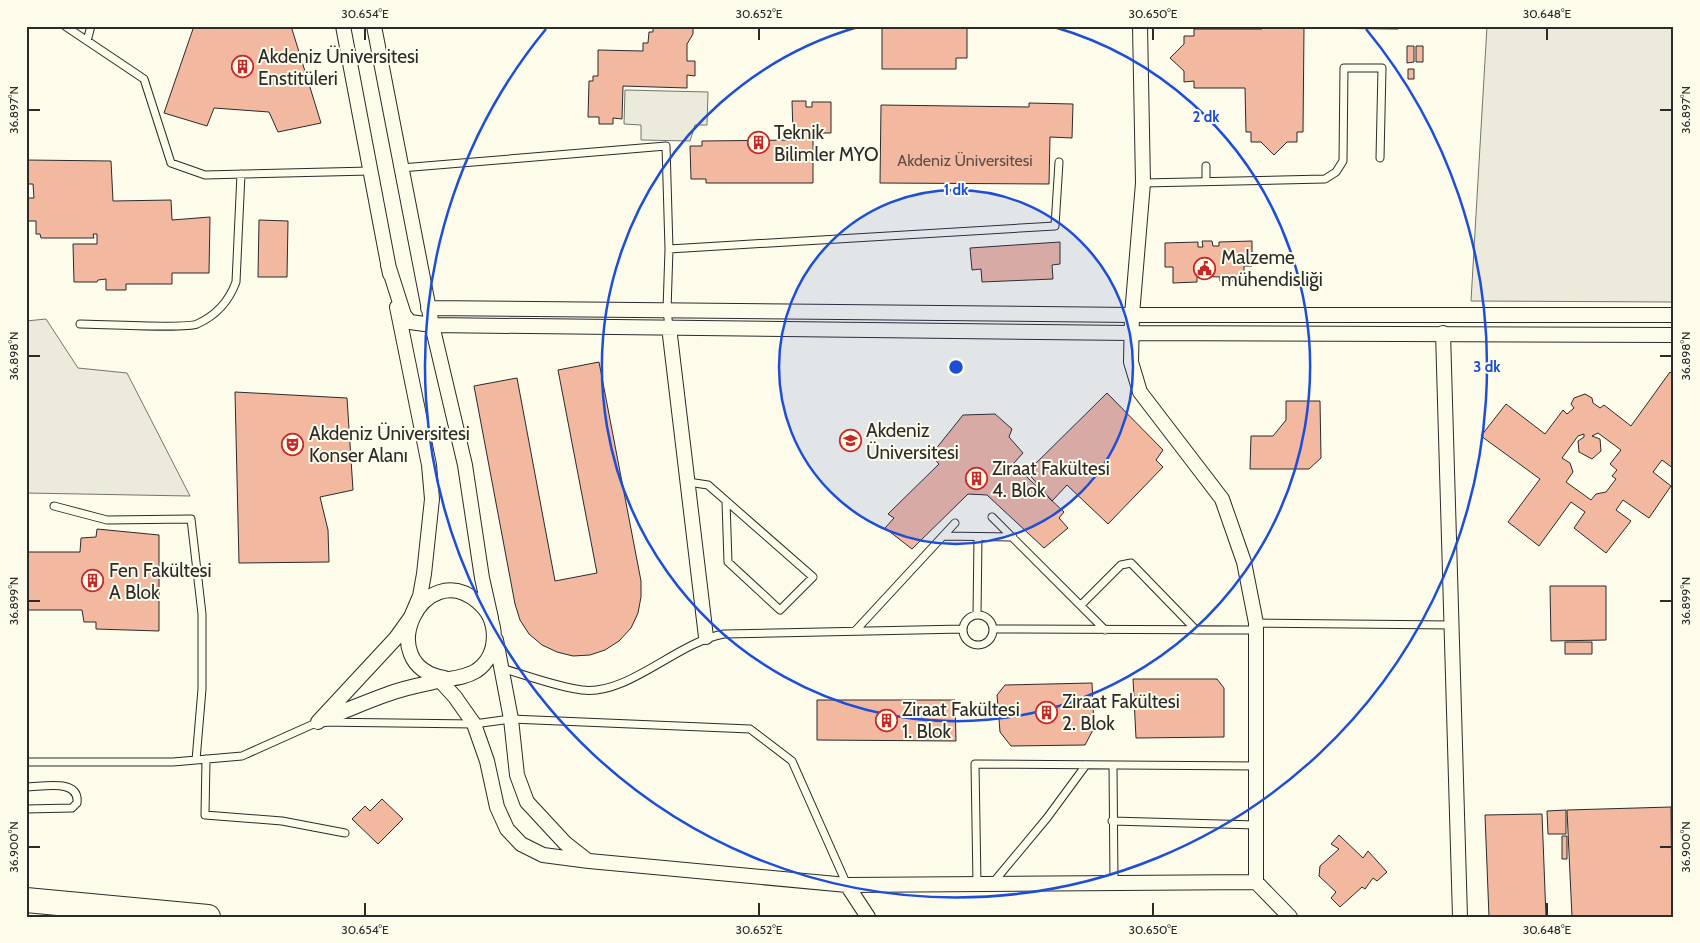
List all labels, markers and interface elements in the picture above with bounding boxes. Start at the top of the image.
text: 30.654°E [341,6,389,21]
text: 30.652°E [736,6,783,21]
text: 30.650°E [1129,6,1178,21]
text: 30.648°E [1523,6,1572,21]
place label: Akdeniz Üniversitesi Enstitüleri [258,45,419,90]
building icon: Akdeniz Üniversitesi Enstitüleri [230,55,254,79]
text: 36.897°N [6,86,21,134]
text: 36.897°N [1678,86,1693,134]
text: 2 dk [1192,108,1220,126]
place label: Teknik Bilimler MYO [774,121,879,166]
building icon: Teknik Bilimler MYO [746,131,770,155]
house number: Akdeniz Üniversitesi [897,151,1033,170]
text: 1 dk [944,181,969,199]
place label: Malzeme mühendisliği [1221,246,1323,291]
public building icon: Malzeme mühendisliği [1193,256,1217,280]
text: 36.898°N [6,331,21,381]
text: 36.898°N [1678,331,1693,381]
centre of rings [947,358,965,376]
text: 3 dk [1473,358,1501,376]
place label: Akdeniz Üniversitesi [866,419,959,464]
place label: Akdeniz Üniversitesi Konser Alanı [309,422,470,467]
school or university icon: Akdeniz Üniversitesi [838,429,862,453]
theatre icon: Akdeniz Üniversitesi Konser Alanı [281,432,305,456]
place label: Ziraat Fakültesi 4. Blok [992,457,1110,502]
building icon: Ziraat Fakültesi 4. Blok [964,467,988,491]
place label: Fen Fakültesi A Blok [109,559,212,604]
building icon: Fen Fakültesi A Blok [81,569,105,593]
text: 36.899°N [6,577,21,625]
text: 36.899°N [1678,577,1693,625]
place label: Ziraat Fakültesi 2. Blok [1062,690,1180,735]
place label: Ziraat Fakültesi 1. Blok [902,698,1020,743]
building icon: Ziraat Fakültesi 2. Blok [1034,700,1058,724]
building icon: Ziraat Fakültesi 1. Blok [874,708,898,732]
text: 36.900°N [6,821,21,873]
text: 36.900°N [1678,821,1693,873]
text: 30.654°E [341,922,389,937]
text: 30.652°E [736,922,783,937]
text: 30.650°E [1129,922,1178,937]
text: 30.648°E [1523,922,1572,937]

